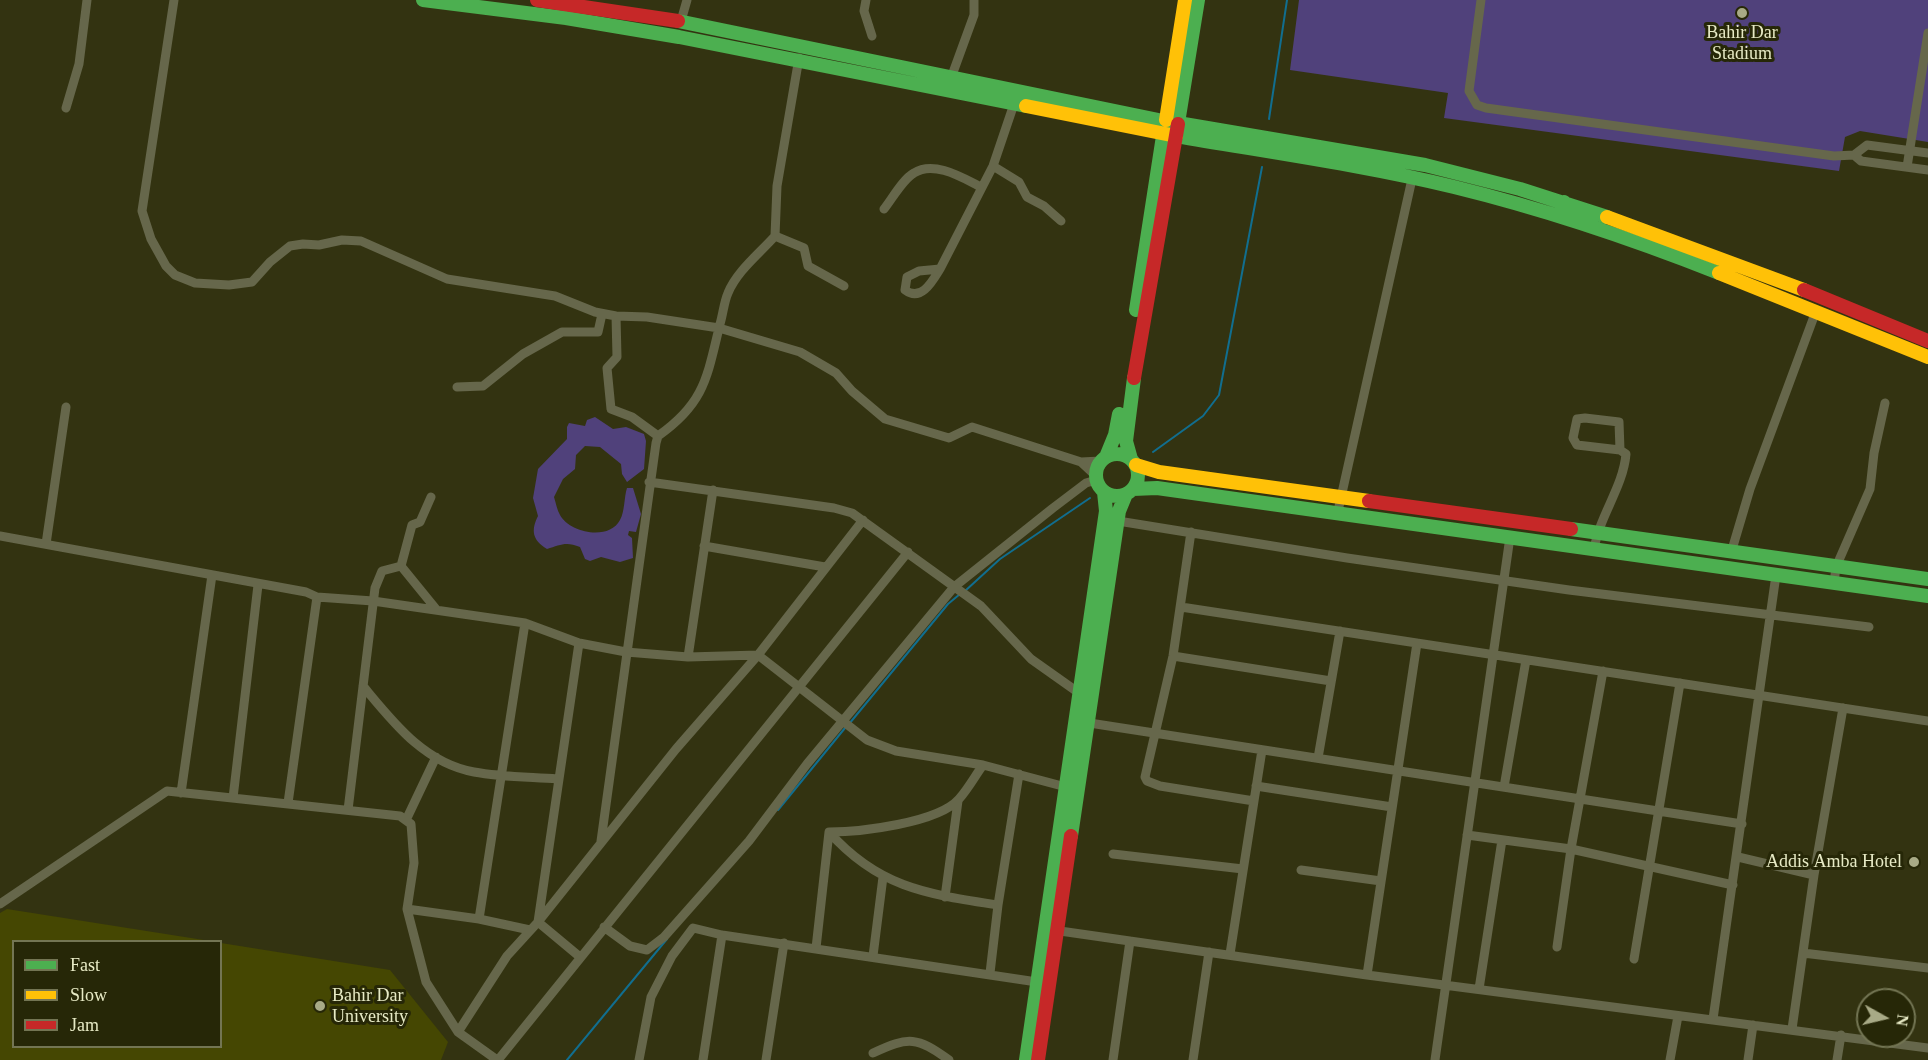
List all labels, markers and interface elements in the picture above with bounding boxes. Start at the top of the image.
marker: Bahir Dar Stadium [1735,6,1749,20]
place label: Bahir Dar Stadium [1706,22,1778,64]
place label: Addis Amba Hotel [1766,851,1902,873]
marker: Addis Amba Hotel [1907,855,1921,869]
legend [12,940,222,1048]
text: Fast [70,955,100,975]
text: Slow [70,985,107,1005]
place label: Bahir Dar University [332,985,408,1028]
north arrow [1856,988,1916,1048]
marker: Bahir Dar University [313,999,327,1013]
text: N [1893,1013,1912,1027]
text: Jam [70,1015,99,1035]

